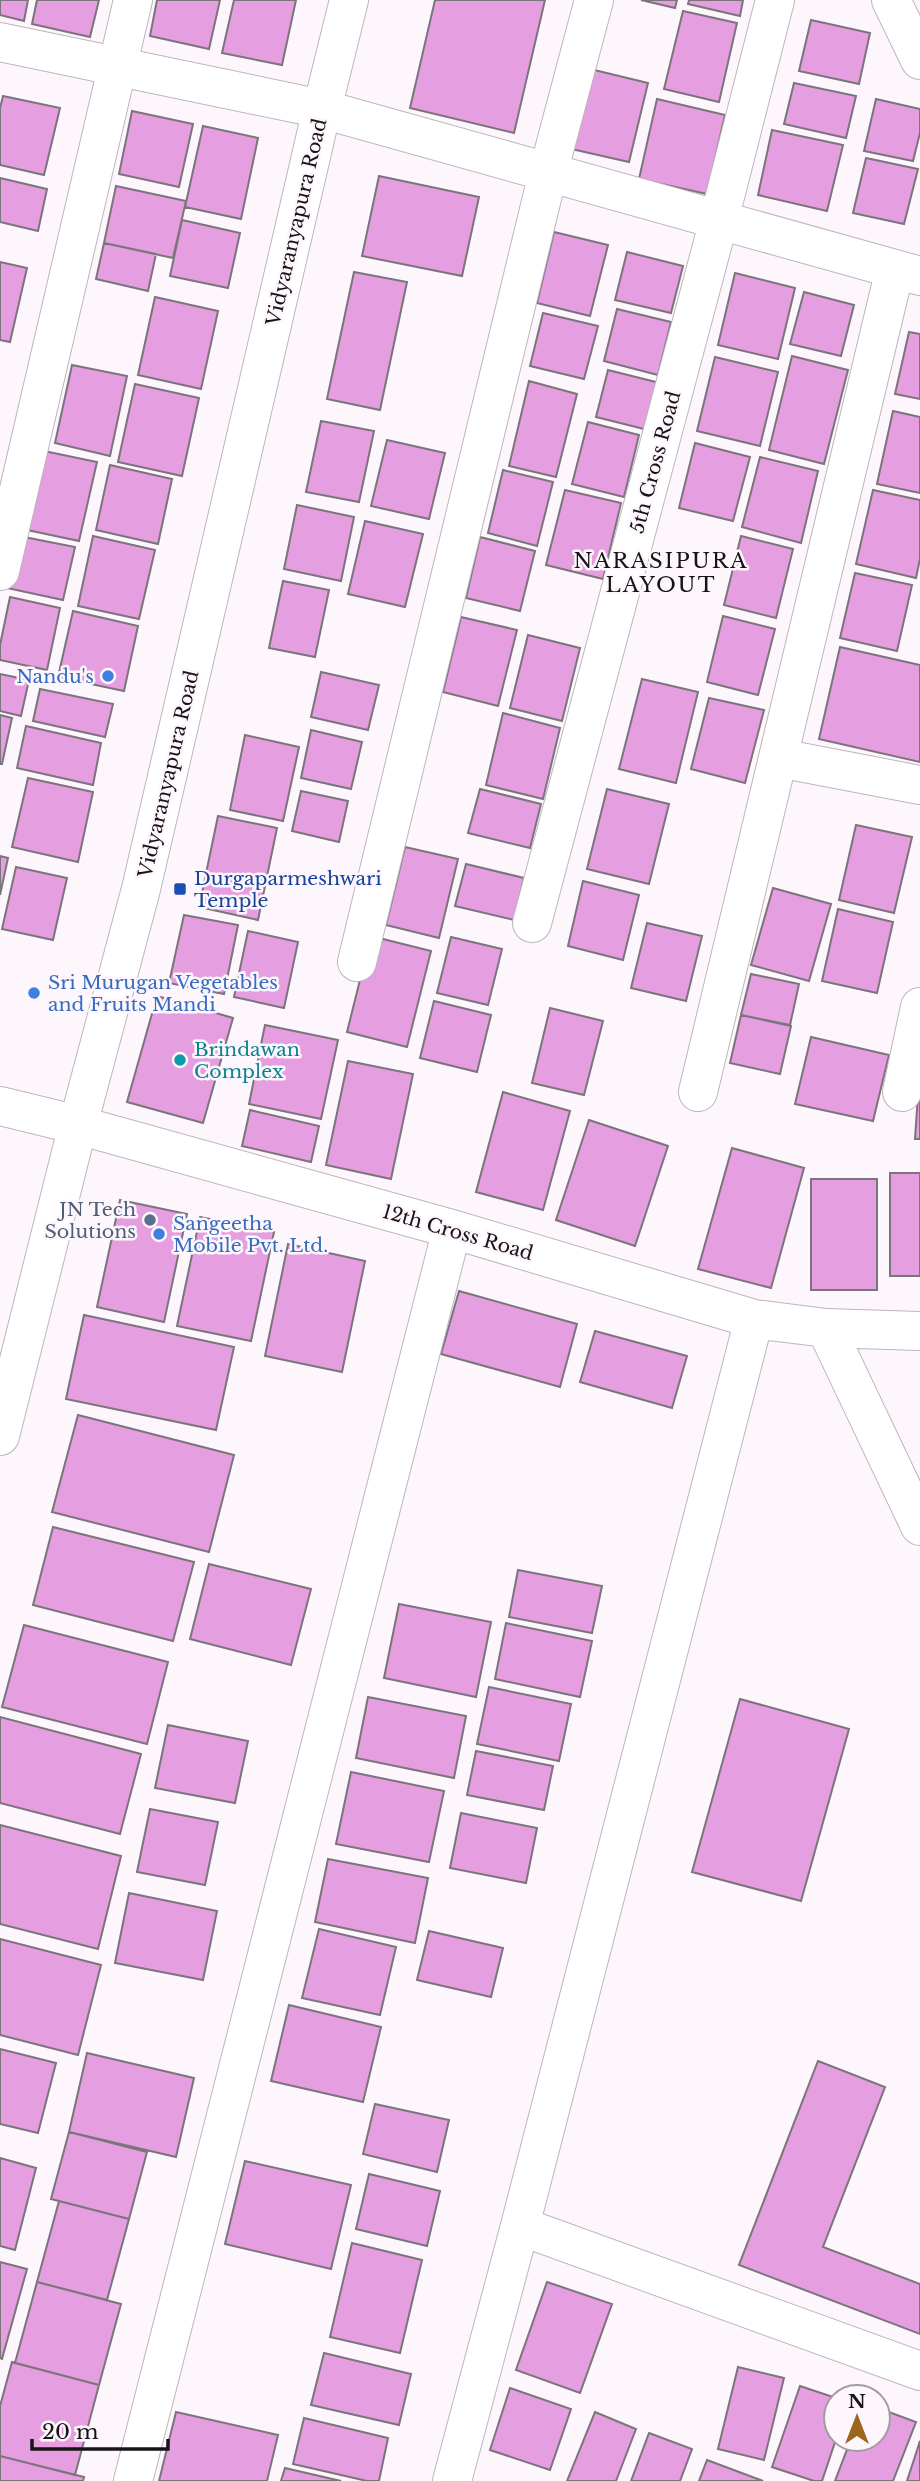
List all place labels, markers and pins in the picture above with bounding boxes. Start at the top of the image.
place label: Nandu's [16,665,94,688]
marker: Nandu's [100,668,116,684]
place label: Durgaparmeshwari Temple [194,867,382,912]
marker: Durgaparmeshwari Temple [172,881,188,897]
place label: Sri Murugan Vegetables and Fruits Mandi [48,971,278,1016]
marker: Sri Murugan Vegetables and Fruits Mandi [26,985,42,1001]
place label: Brindawan Complex [194,1038,300,1083]
marker: Brindawan Complex [172,1052,188,1068]
place label: JN Tech Solutions [45,1198,136,1243]
marker: JN Tech Solutions [142,1212,158,1228]
place label: Sangeetha Mobile Pvt. Ltd. [173,1212,328,1257]
marker: Sangeetha Mobile Pvt. Ltd. [151,1226,167,1242]

